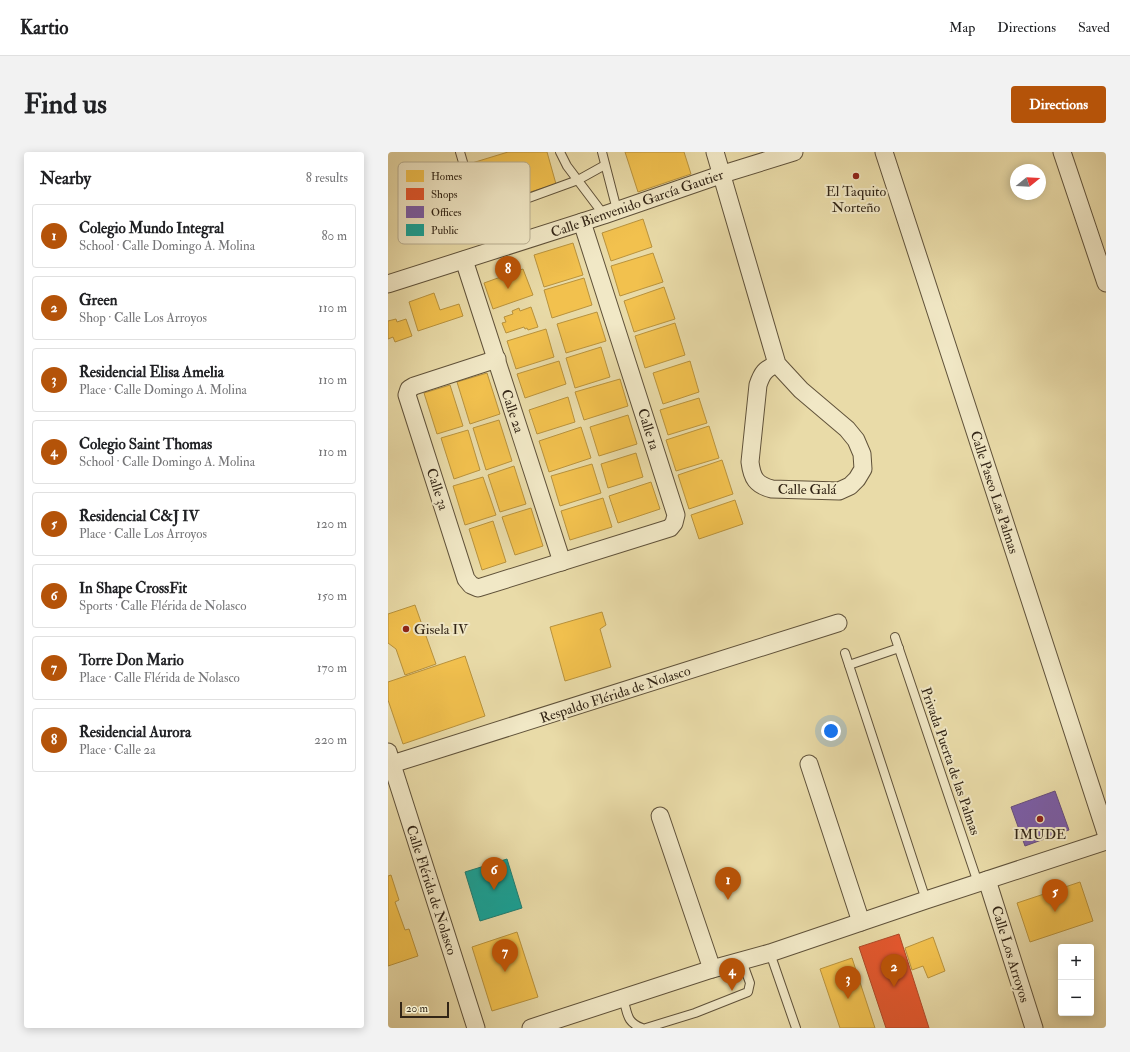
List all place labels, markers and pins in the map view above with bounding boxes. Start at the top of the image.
marker: El Taquito Norteño [851,171,861,181]
place label: El Taquito Norteño [826,183,887,216]
pin: 8 [495,256,521,289]
place label: Gisela IV [414,621,469,638]
marker: Gisela IV [401,624,411,634]
marker: IMUDE [1035,814,1045,824]
place label: IMUDE [1014,826,1066,843]
pin: 6 [481,857,507,890]
pin: 1 [715,867,741,900]
pin: 5 [1042,879,1068,912]
pin: 7 [492,939,518,972]
pin: 2 [881,954,907,987]
pin: 4 [719,958,745,991]
pin: 3 [835,966,861,999]

